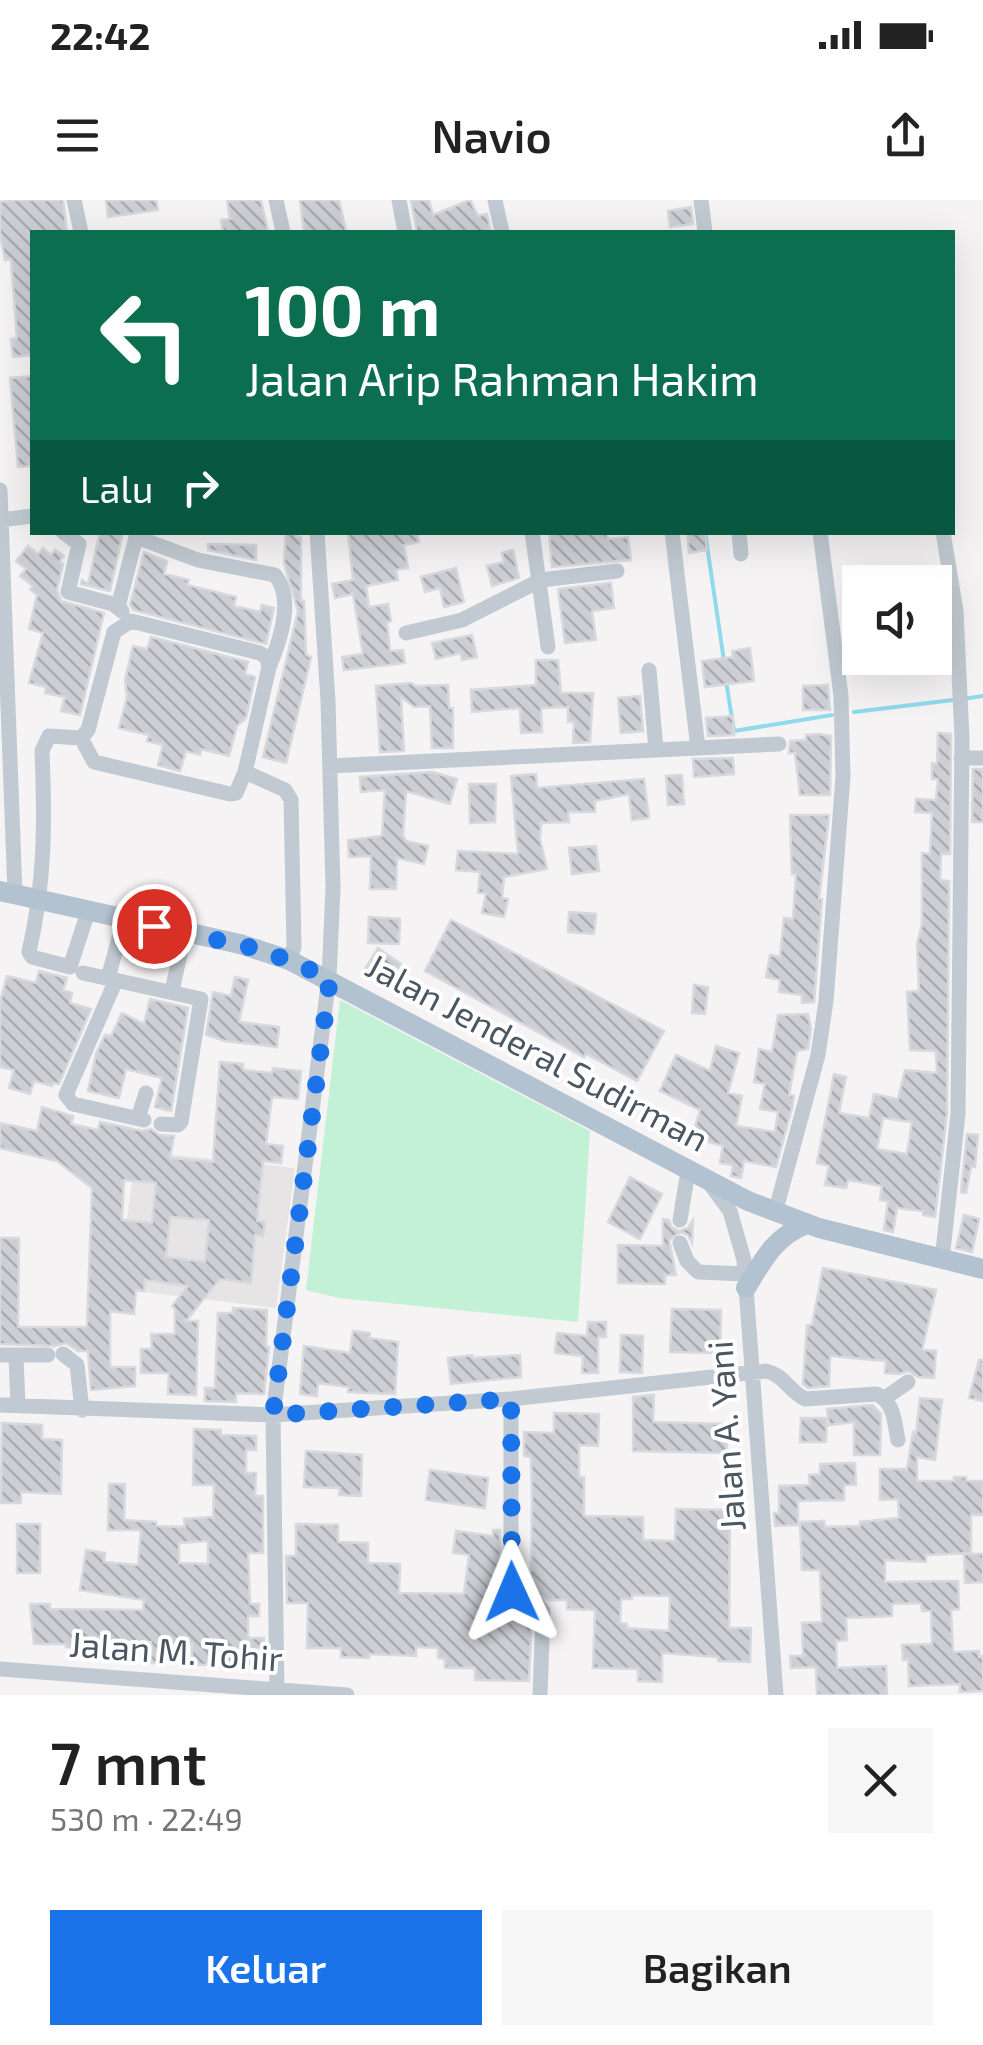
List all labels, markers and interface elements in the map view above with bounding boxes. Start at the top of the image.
text: 22:42 [50,12,150,58]
icon: menu [50,108,105,163]
text: Navio [431,108,552,162]
icon: share [878,108,933,163]
text: 100 m [245,266,440,350]
icon: left [80,270,210,400]
text: Jalan Arip Rahman Hakim [245,351,759,405]
icon: right [173,460,228,515]
text: Lalu [80,465,153,511]
map controls [842,565,952,675]
button: sound [842,565,952,675]
pin [112,884,197,969]
icon: arrive [127,899,182,954]
street label: Jalan Jenderal Sudirman [360,943,716,1159]
street label: Jalan A. Yani [697,1339,753,1533]
position arrow [460,1540,564,1644]
street label: Jalan M. Tohir [68,1622,284,1678]
text: 7 mnt [50,1725,207,1797]
button: close [828,1728,933,1833]
text: 530 m · 22:49 [50,1799,243,1837]
button: Keluar [50,1910,482,2025]
button: Bagikan [502,1910,933,2025]

